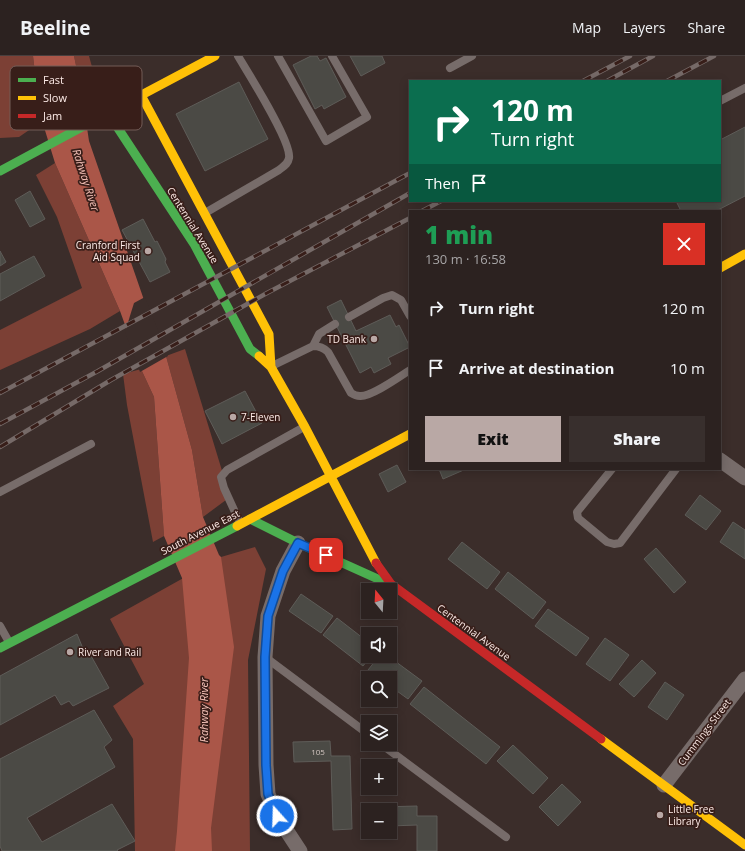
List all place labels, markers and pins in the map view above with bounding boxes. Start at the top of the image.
place label: Cranford First Aid Squad [76,238,140,264]
marker: Cranford First Aid Squad [143,246,153,256]
place label: TD Bank [327,332,367,346]
marker: TD Bank [369,334,379,344]
place label: 7-Eleven [241,410,280,424]
marker: 7-Eleven [228,412,238,422]
pin [309,538,343,572]
place label: River and Rail [78,645,141,659]
marker: River and Rail [65,647,75,657]
place label: Little Free Library [668,802,714,828]
marker: Little Free Library [655,810,665,820]

